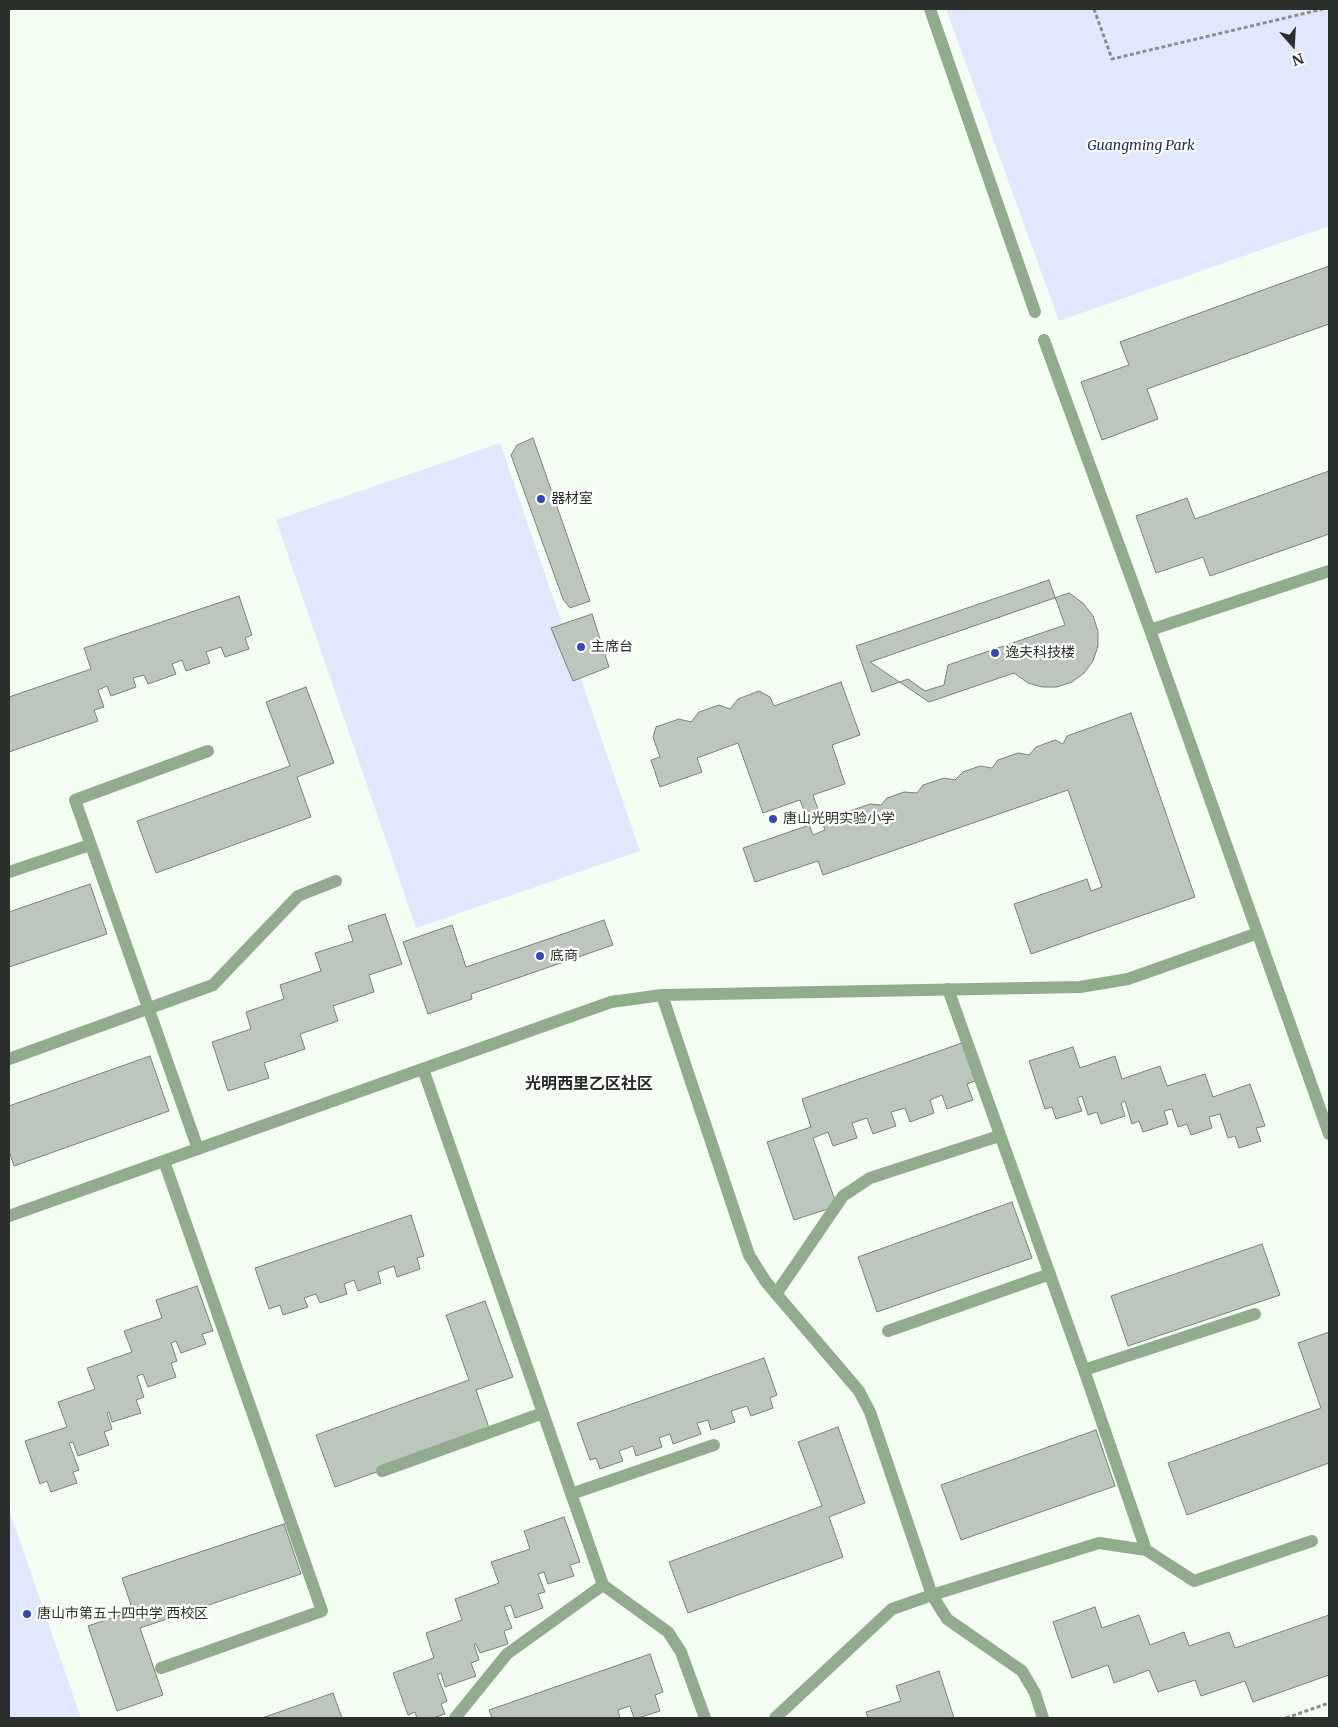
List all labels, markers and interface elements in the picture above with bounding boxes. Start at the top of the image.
north arrow [1268,20,1318,70]
text: N [1290,49,1306,69]
park label: Guangming Park [1087,138,1195,154]
place label: 器材室 [551,491,593,507]
marker: 器材室 [535,493,547,505]
place label: 主席台 [591,639,633,655]
marker: 主席台 [575,641,587,653]
place label: 逸夫科技楼 [1005,645,1075,661]
marker: 逸夫科技楼 [989,647,1001,659]
place label: 唐山光明实验小学 [783,811,895,827]
marker: 唐山光明实验小学 [767,813,779,825]
place label: 底商 [550,948,578,964]
marker: 底商 [534,950,546,962]
district label: 光明西里乙区社区 [525,1074,653,1094]
place label: 唐山市第五十四中学 西校区 [37,1606,208,1622]
marker: 唐山市第五十四中学 西校区 [21,1608,33,1620]

